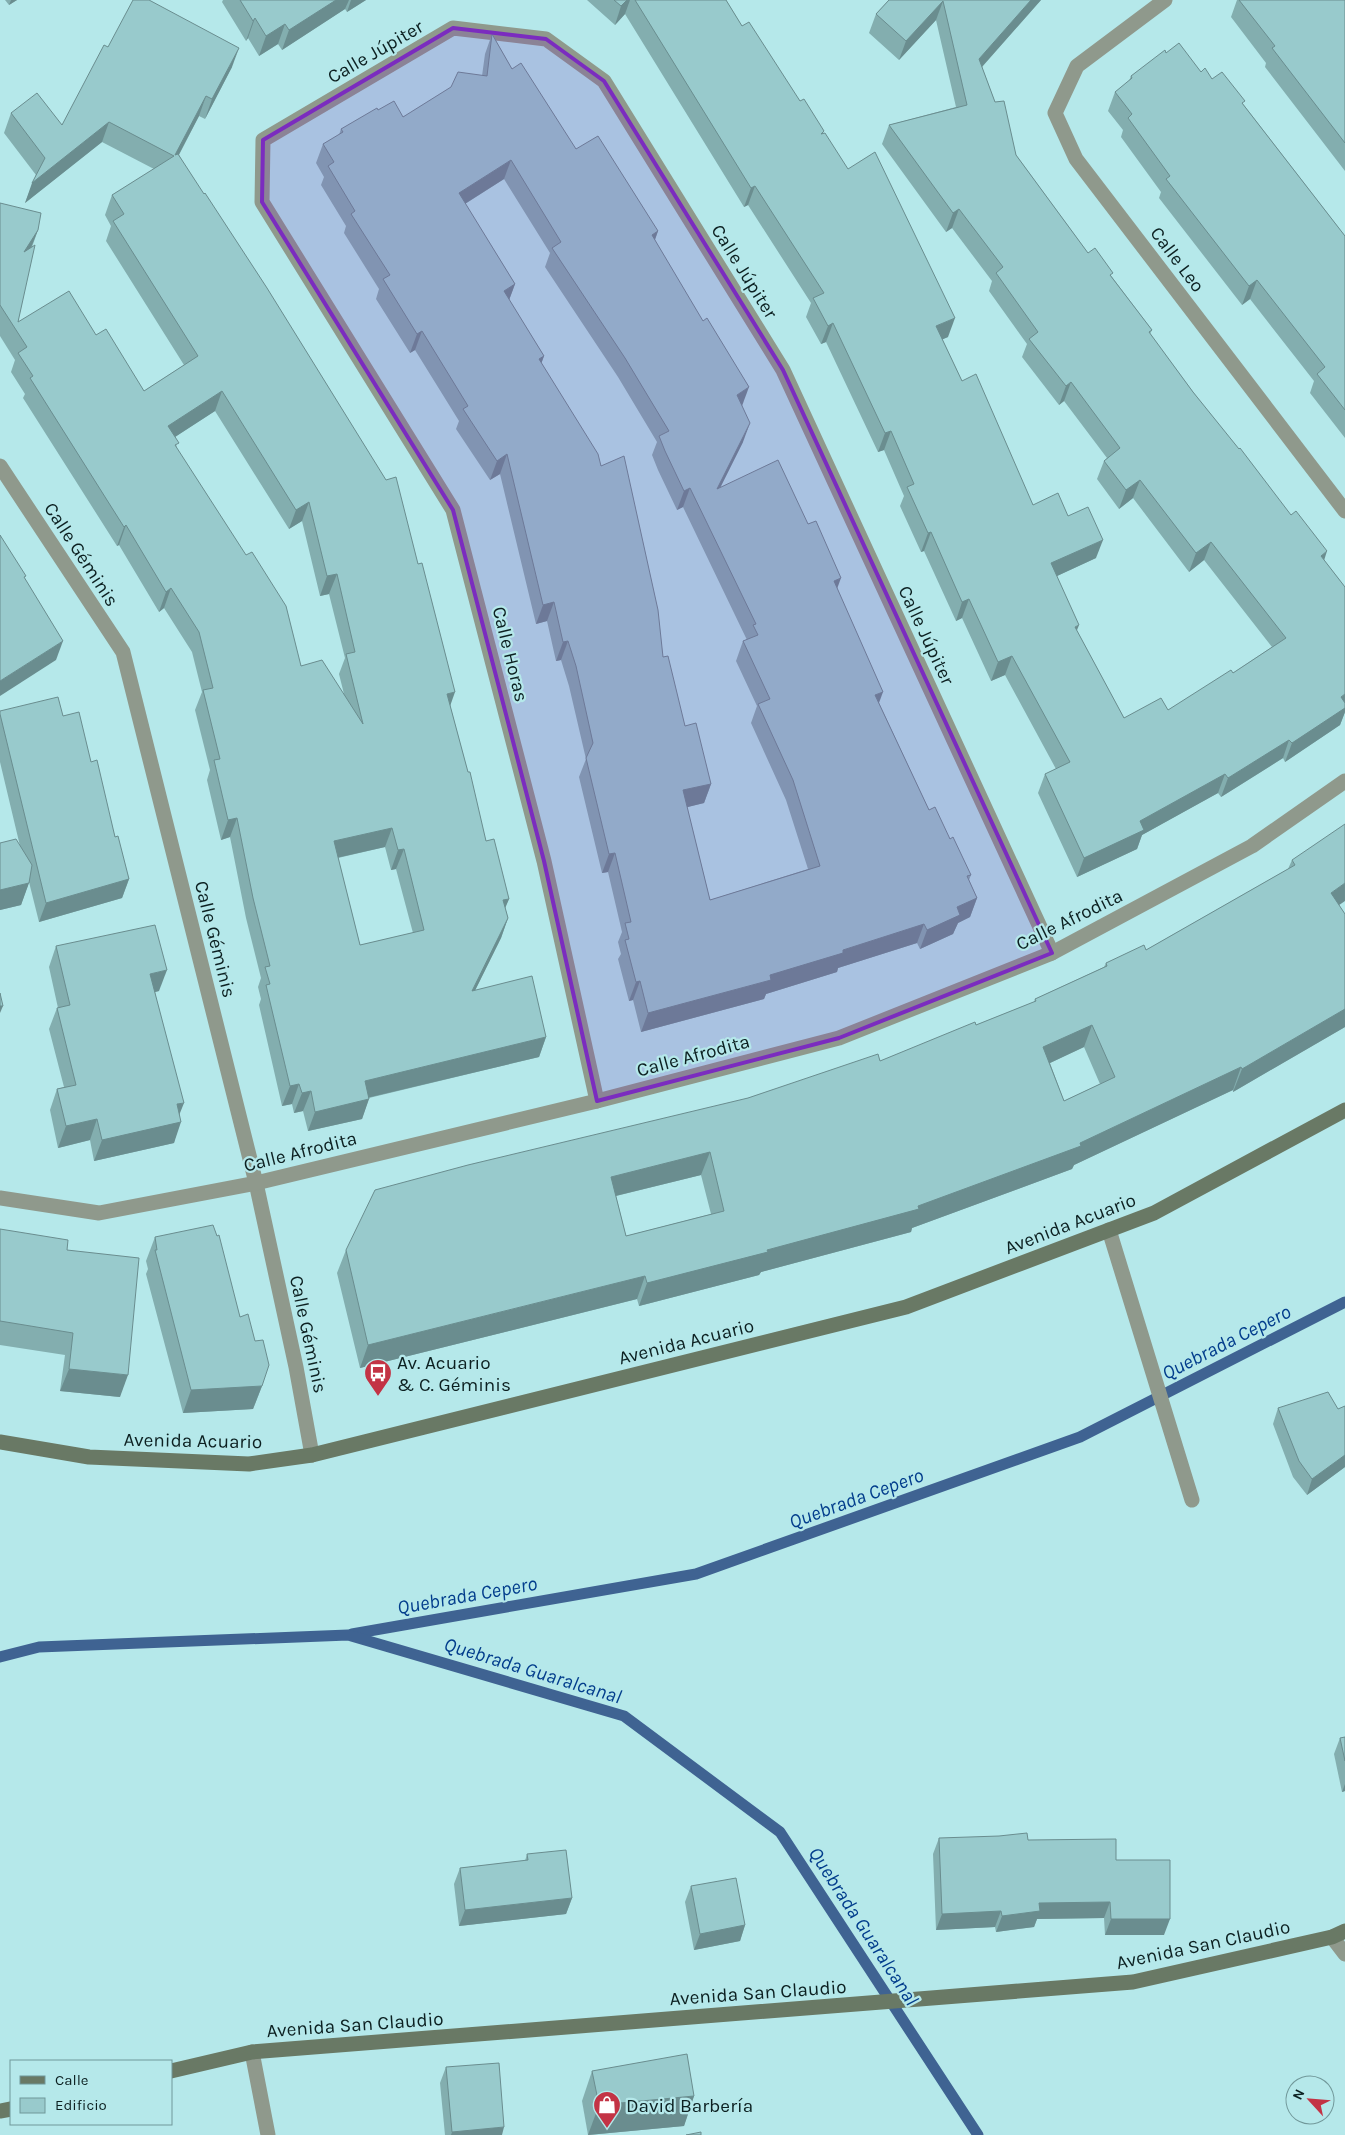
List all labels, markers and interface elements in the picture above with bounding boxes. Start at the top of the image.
street label: Calle Júpiter [324,16,427,88]
street label: Calle Júpiter [707,220,782,323]
street label: Calle Leo [1146,223,1209,297]
street label: Calle Géminis [39,498,123,611]
street label: Calle Júpiter [894,582,959,689]
street label: Calle Horas [488,604,532,704]
street label: Calle Géminis [190,879,240,1000]
street label: Calle Afrodita [1012,885,1126,955]
street label: Calle Afrodita [634,1030,752,1082]
street label: Calle Afrodita [241,1127,359,1177]
street label: Avenida Acuario [1002,1189,1139,1259]
street label: Calle Géminis [285,1273,331,1395]
water label: Quebrada Cepero [1158,1300,1295,1385]
street label: Avenida Acuario [616,1315,756,1369]
place label: Av. Acuario & C. Géminis [397,1352,511,1396]
bus stop icon: Av. Acuario & C. Géminis [363,1358,393,1397]
street label: Avenida Acuario [123,1429,263,1453]
water label: Quebrada Cepero [786,1463,927,1533]
water label: Quebrada Cepero [395,1572,539,1619]
water label: Quebrada Guaralcanal [441,1633,624,1708]
water label: Quebrada Guaralcanal [804,1843,923,2010]
street label: Avenida San Claudio [1114,1916,1292,1974]
street label: Avenida San Claudio [669,1976,847,2010]
street label: Avenida San Claudio [266,2008,444,2042]
legend [10,2060,172,2125]
text: Calle [55,2071,89,2089]
north arrow [1285,2075,1335,2125]
text: N [1289,2086,1309,2103]
shop icon: David Barbería [592,2090,622,2129]
place label: David Barbería [626,2095,753,2117]
text: Edificio [55,2096,107,2114]

